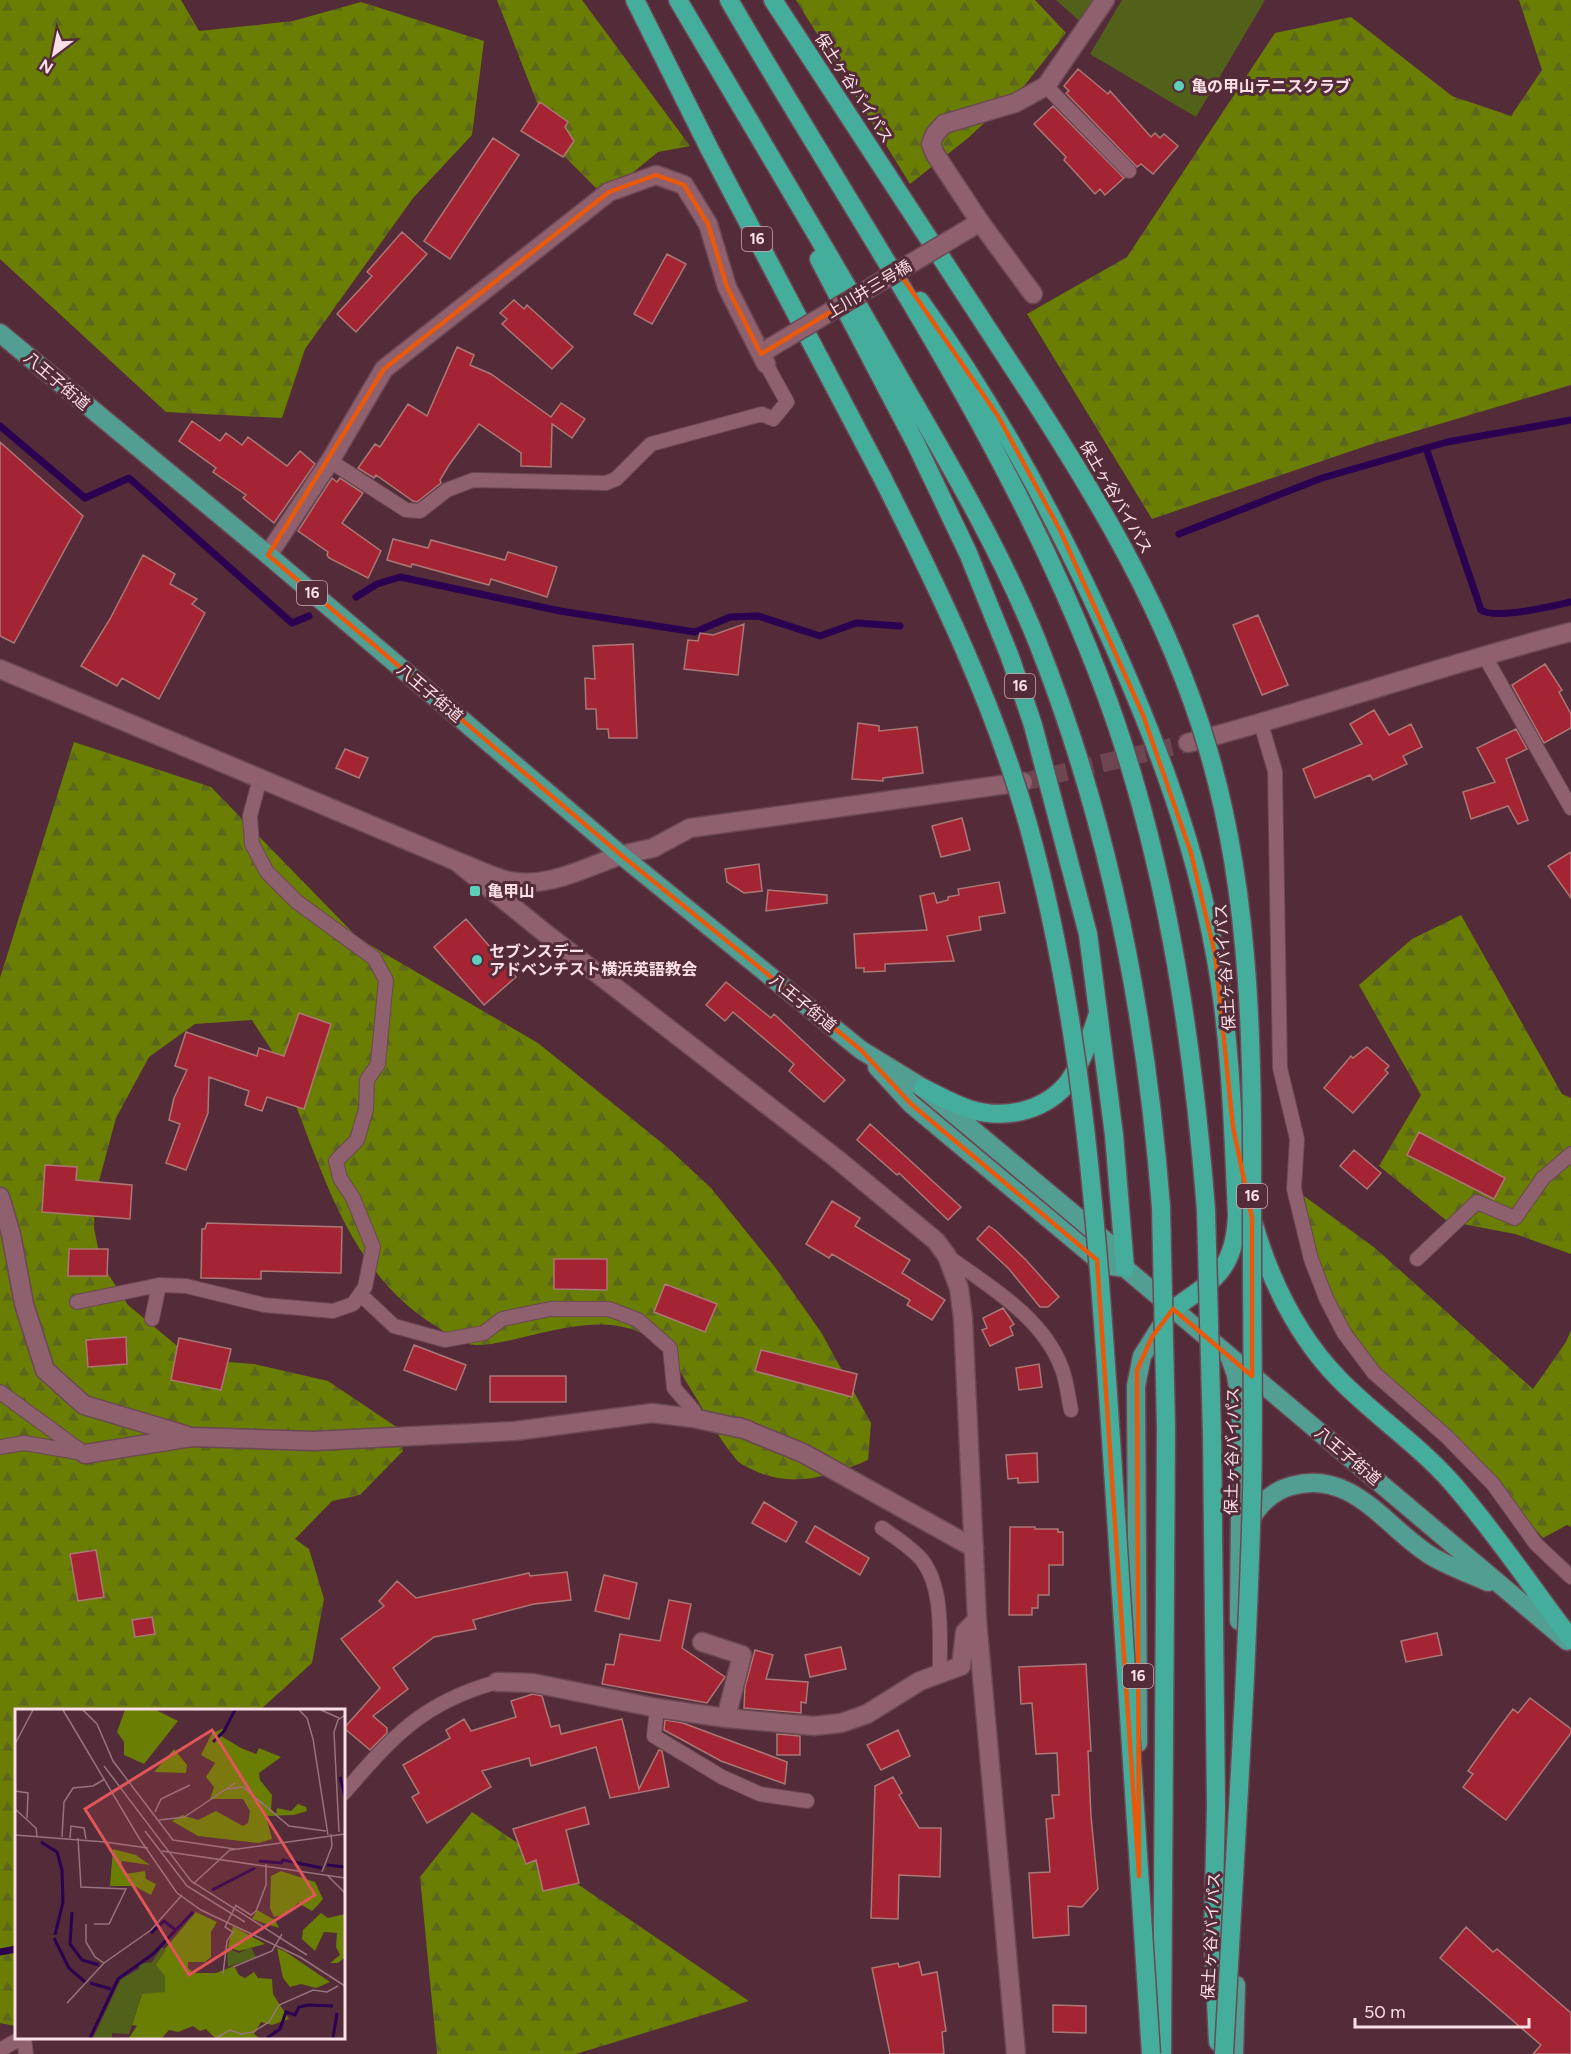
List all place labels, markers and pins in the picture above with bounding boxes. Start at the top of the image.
place label: 亀の甲山テニスクラブ [1191,77,1351,96]
marker: 亀の甲山テニスクラブ [1172,79,1186,93]
place label: 亀甲山 [487,882,535,901]
marker: 亀甲山 [468,884,482,898]
place label: セブンスデー アドベンチスト横浜英語教会 [489,942,697,979]
marker: セブンスデー アドベンチスト横浜英語教会 [470,953,484,967]

